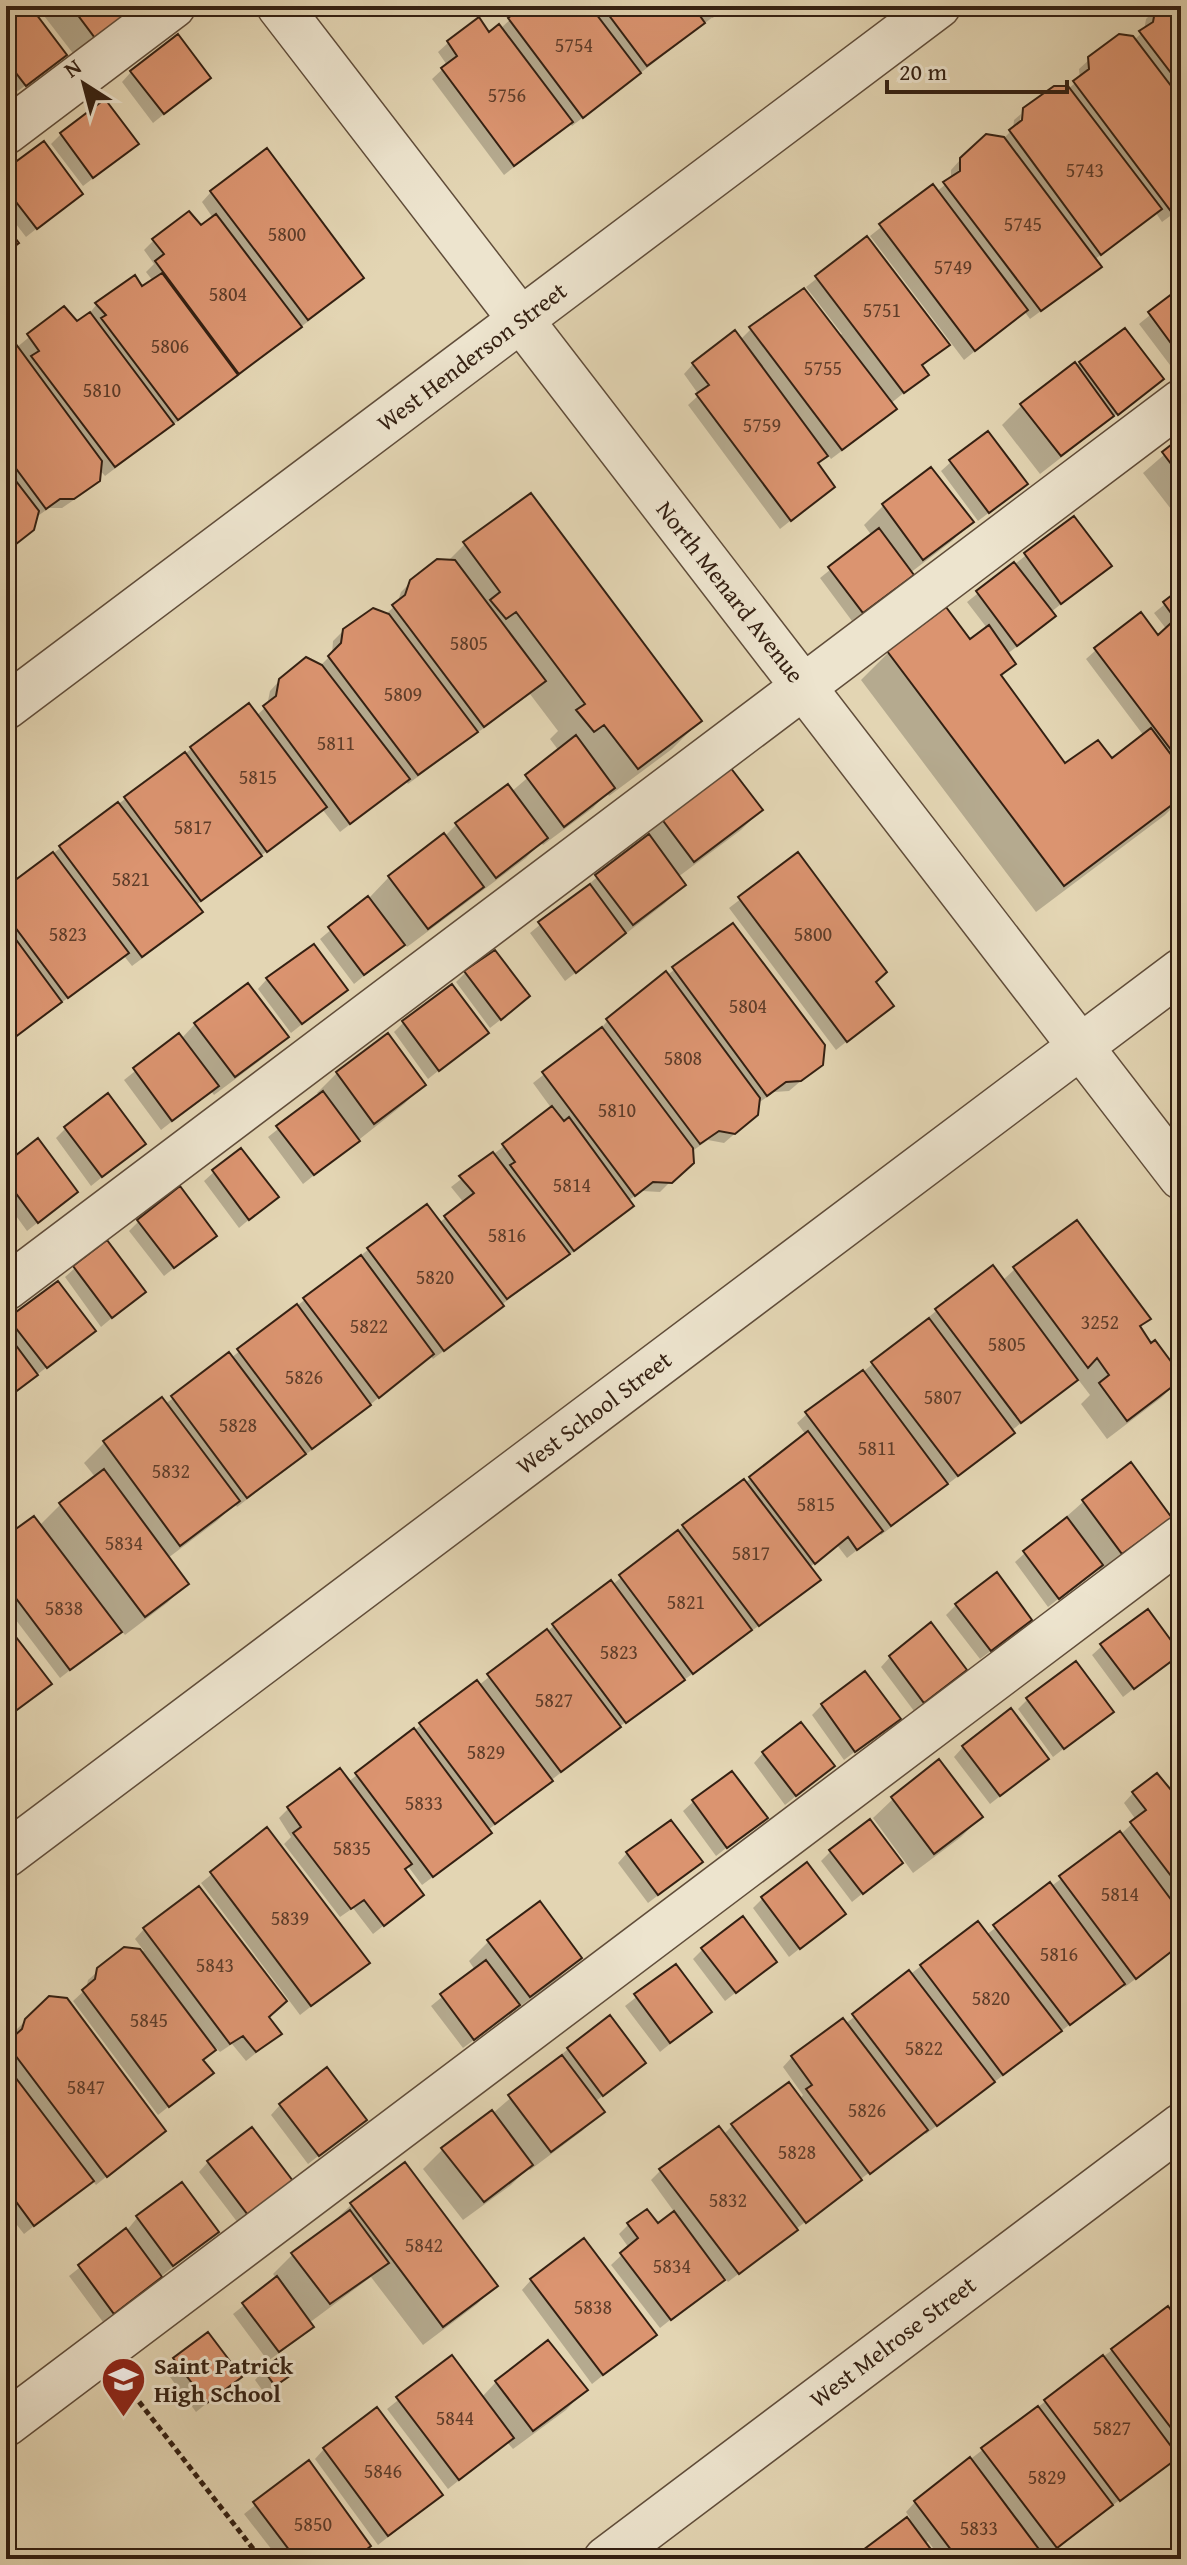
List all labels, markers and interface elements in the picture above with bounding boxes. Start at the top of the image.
house number: 5754 [555,30,593,59]
north arrow [44,44,124,124]
scale bar [887,44,1067,94]
text: N [57,50,88,85]
text: 20 m [899,54,947,89]
house number: 5756 [488,80,526,109]
house number: 5743 [1066,155,1104,184]
house number: 5745 [1004,209,1042,238]
house number: 5800 [268,219,306,248]
house number: 5749 [934,252,972,281]
street label: West Henderson Street [369,273,574,440]
house number: 5804 [209,279,247,308]
house number: 5751 [863,295,901,324]
house number: 5806 [151,331,189,360]
house number: 5755 [804,353,842,382]
house number: 5810 [83,375,121,404]
house number: 5759 [743,410,781,439]
street label: North Menard Avenue [648,493,813,690]
house number: 5805 [450,628,488,657]
house number: 5809 [384,679,422,708]
house number: 5811 [317,728,355,757]
house number: 5815 [239,762,277,791]
house number: 5817 [174,812,212,841]
house number: 5821 [112,864,150,893]
house number: 5823 [49,919,87,948]
house number: 5800 [794,919,832,948]
house number: 5804 [729,991,767,1020]
house number: 5808 [664,1043,702,1072]
house number: 5810 [598,1095,636,1124]
house number: 5814 [553,1170,591,1199]
house number: 5816 [488,1220,526,1249]
house number: 5820 [416,1262,454,1291]
house number: 3252 [1081,1307,1119,1336]
house number: 5822 [350,1311,388,1340]
house number: 5805 [988,1329,1026,1358]
street label: West School Street [509,1342,679,1483]
house number: 5826 [285,1362,323,1391]
house number: 5807 [924,1382,962,1411]
house number: 5828 [219,1410,257,1439]
house number: 5811 [858,1433,896,1462]
house number: 5832 [152,1456,190,1485]
house number: 5815 [797,1489,835,1518]
house number: 5834 [105,1528,143,1557]
house number: 5817 [732,1538,770,1567]
house number: 5821 [667,1587,705,1616]
house number: 5838 [45,1593,83,1622]
house number: 5823 [600,1637,638,1666]
house number: 5827 [535,1685,573,1714]
house number: 5829 [467,1737,505,1766]
house number: 5833 [405,1788,443,1817]
house number: 5835 [333,1833,371,1862]
house number: 5814 [1101,1879,1139,1908]
house number: 5839 [271,1903,309,1932]
house number: 5816 [1040,1939,1078,1968]
house number: 5843 [196,1950,234,1979]
house number: 5820 [972,1983,1010,2012]
house number: 5845 [130,2005,168,2034]
house number: 5822 [905,2033,943,2062]
house number: 5847 [67,2072,105,2101]
house number: 5826 [848,2095,886,2124]
house number: 5828 [778,2137,816,2166]
house number: 5832 [709,2185,747,2214]
house number: 5842 [405,2230,443,2259]
house number: 5834 [653,2251,691,2280]
street label: West Melrose Street [802,2267,984,2416]
house number: 5838 [574,2292,612,2321]
place label: Saint Patrick High School [154,2348,293,2411]
school or university icon: Saint Patrick High School [99,2356,147,2419]
house number: 5844 [436,2403,474,2432]
house number: 5827 [1093,2413,1131,2442]
house number: 5846 [364,2456,402,2485]
house number: 5829 [1028,2462,1066,2491]
house number: 5850 [294,2509,332,2538]
house number: 5833 [960,2513,998,2542]

